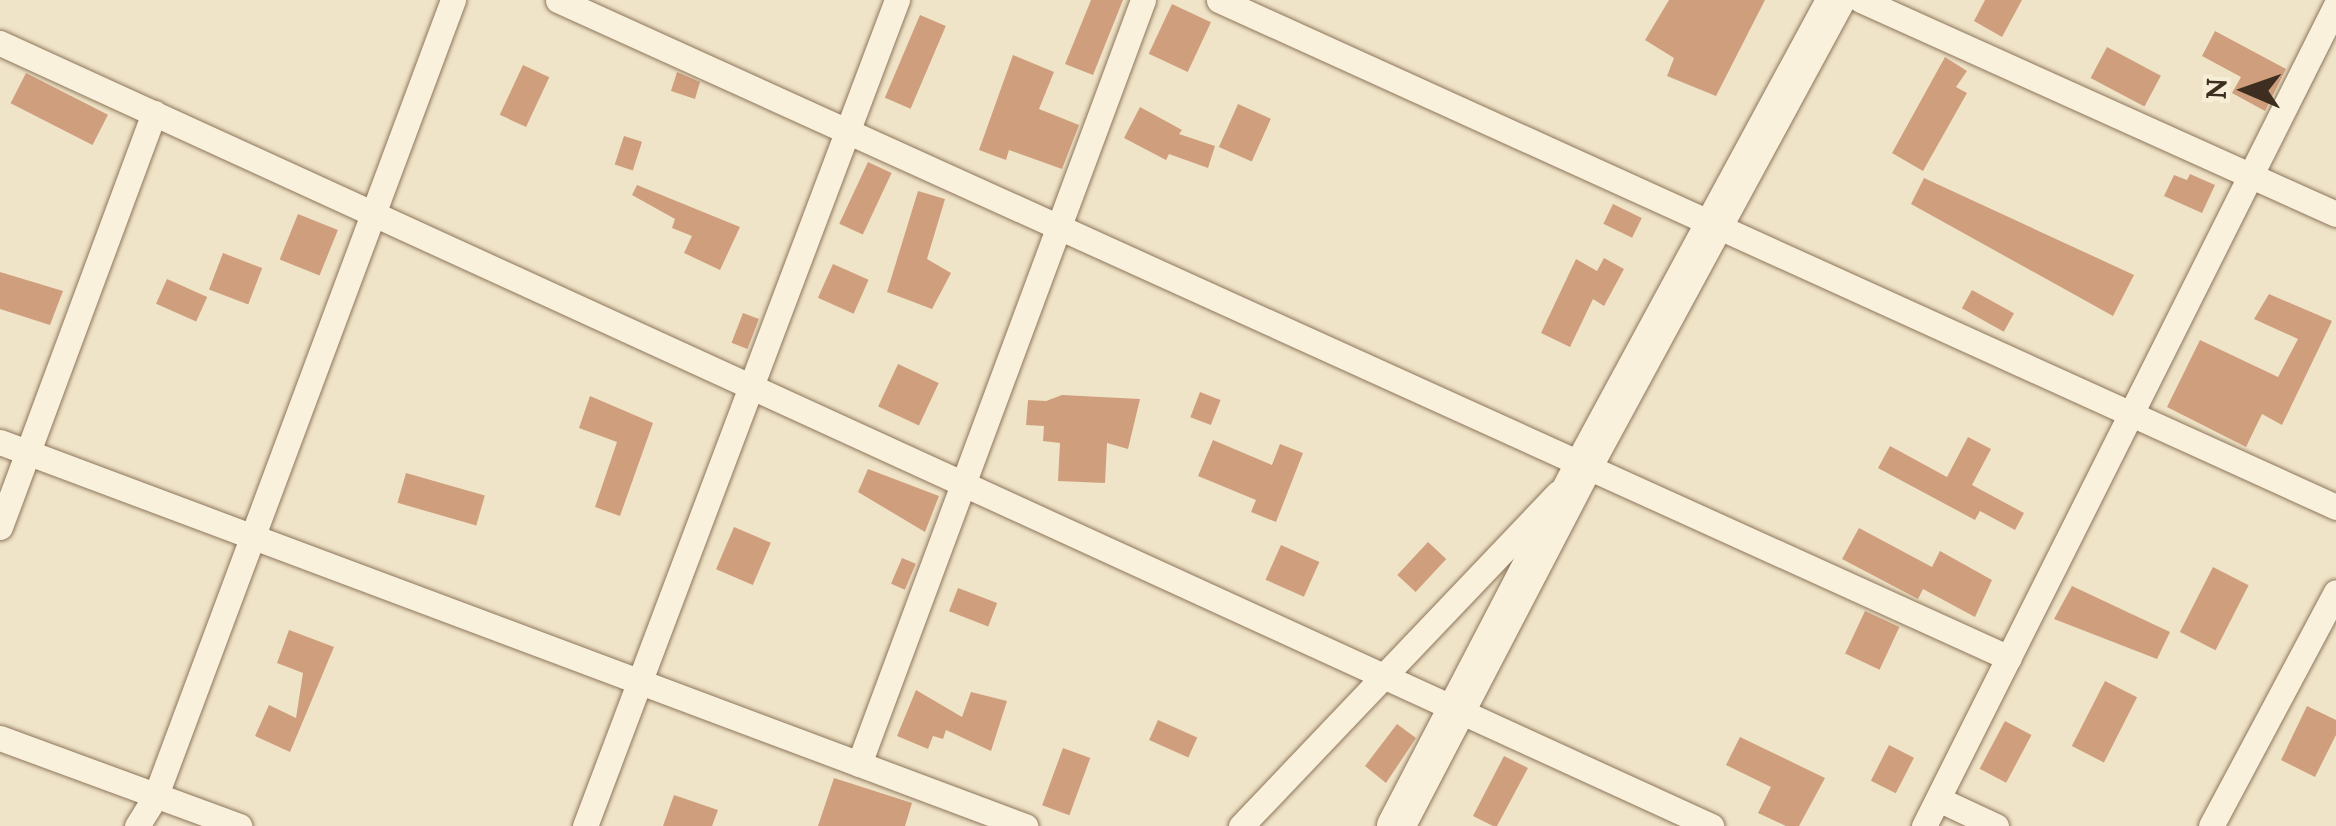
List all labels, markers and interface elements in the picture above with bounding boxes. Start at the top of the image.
north arrow [2196,40,2296,140]
text: N [2198,78,2234,100]

